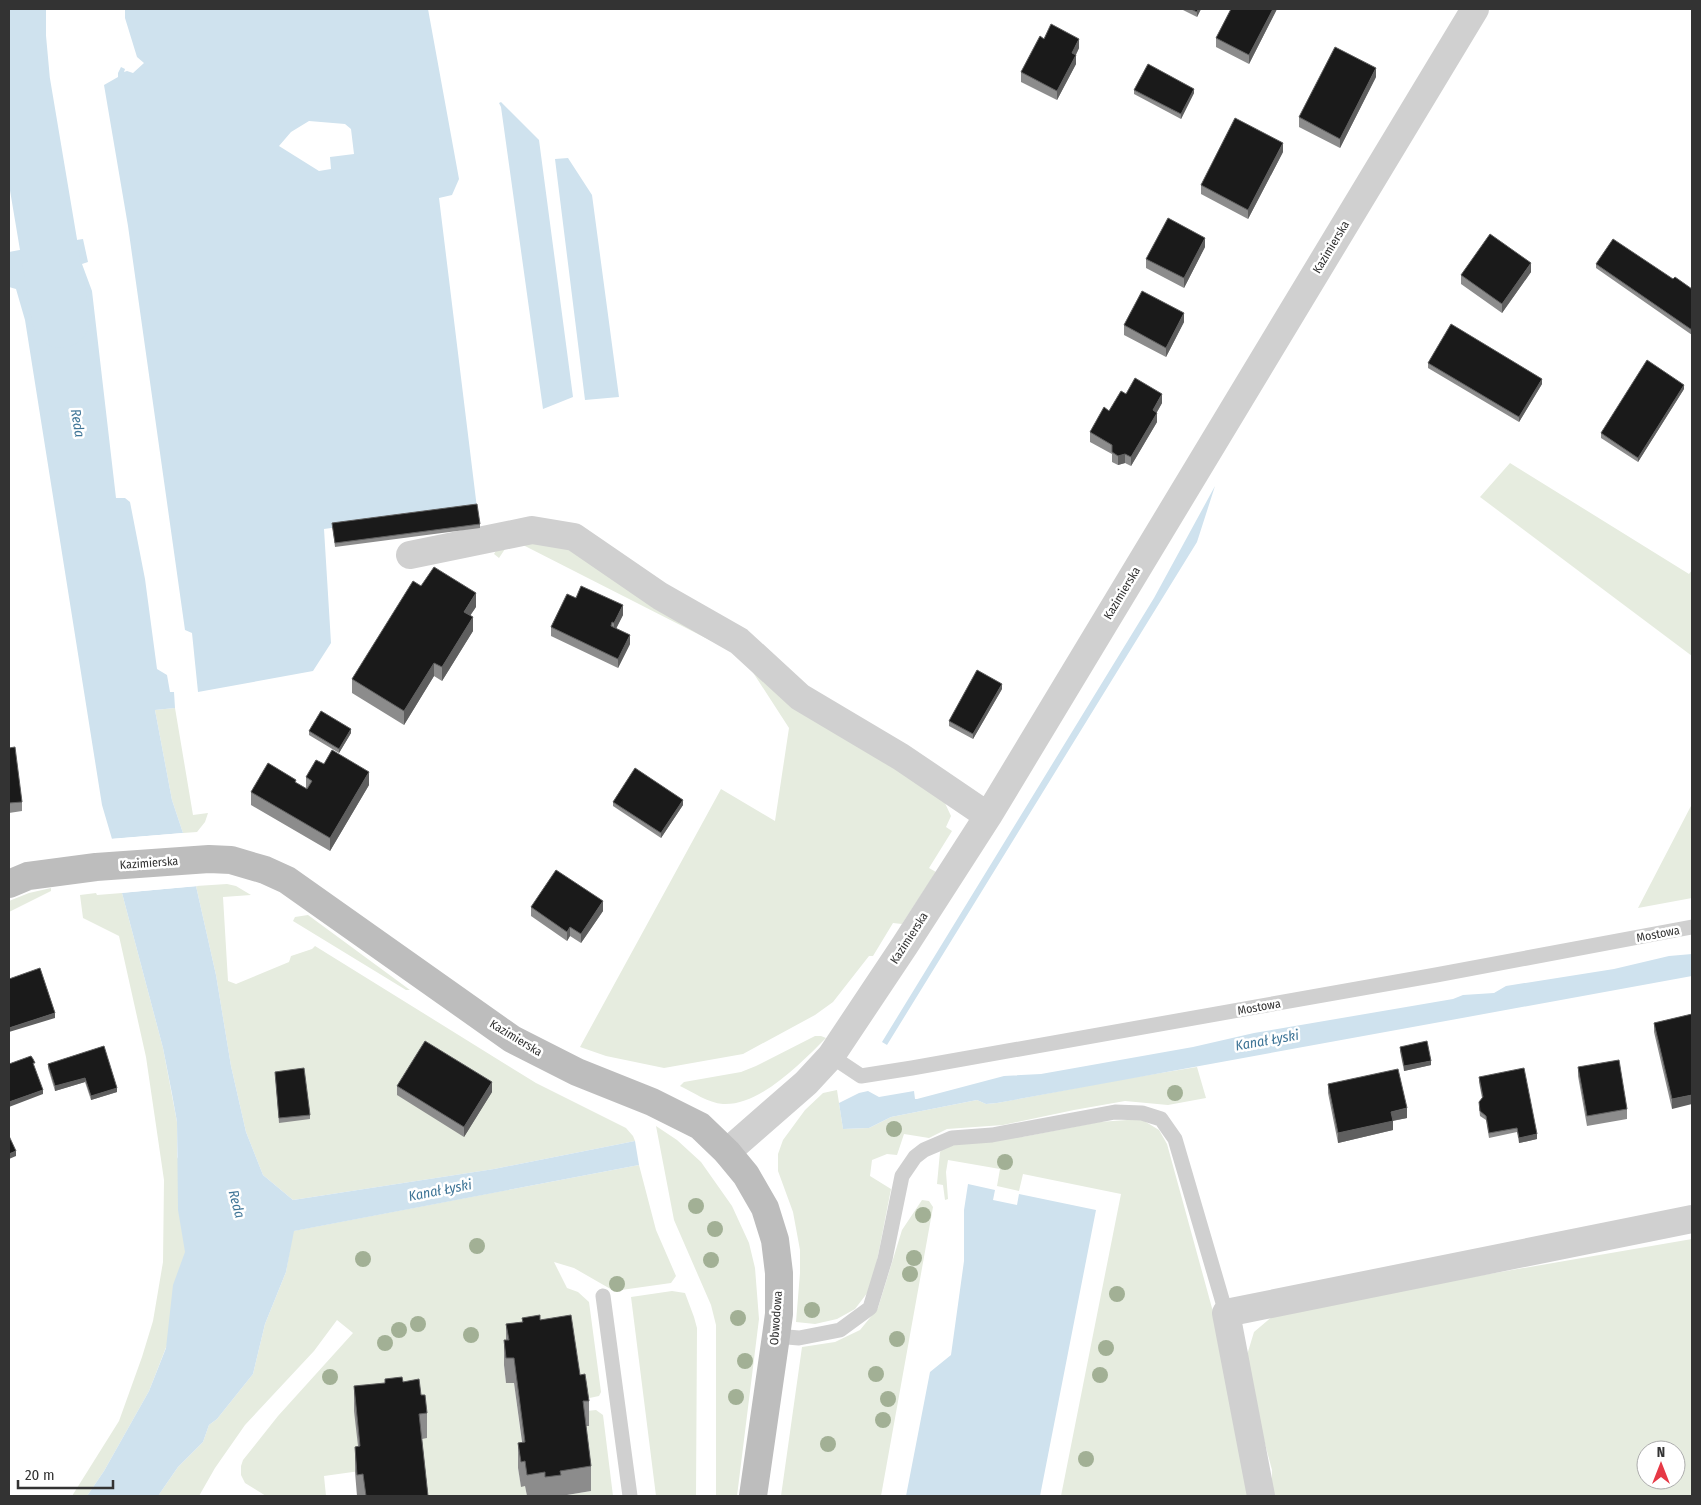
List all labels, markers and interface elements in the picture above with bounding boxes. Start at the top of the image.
street label: Kazimierska [1310,218,1352,276]
water label: Reda [67,408,88,439]
street label: Kazimierska [1101,564,1143,622]
street label: Kazimierska [119,854,179,872]
street label: Kazimierska [887,910,931,966]
street label: Mostowa [1635,923,1681,945]
street label: Mostowa [1236,996,1282,1018]
street label: Kazimierska [487,1017,545,1059]
water label: Kanał Łyski [1234,1026,1301,1054]
water label: Kanał Łyski [407,1176,474,1205]
water label: Reda [225,1188,248,1220]
street label: Obwodowa [767,1290,785,1346]
north arrow [1636,1440,1686,1490]
text: N [1657,1444,1665,1461]
scale bar [18,1458,112,1490]
text: 20 m [25,1466,55,1484]

